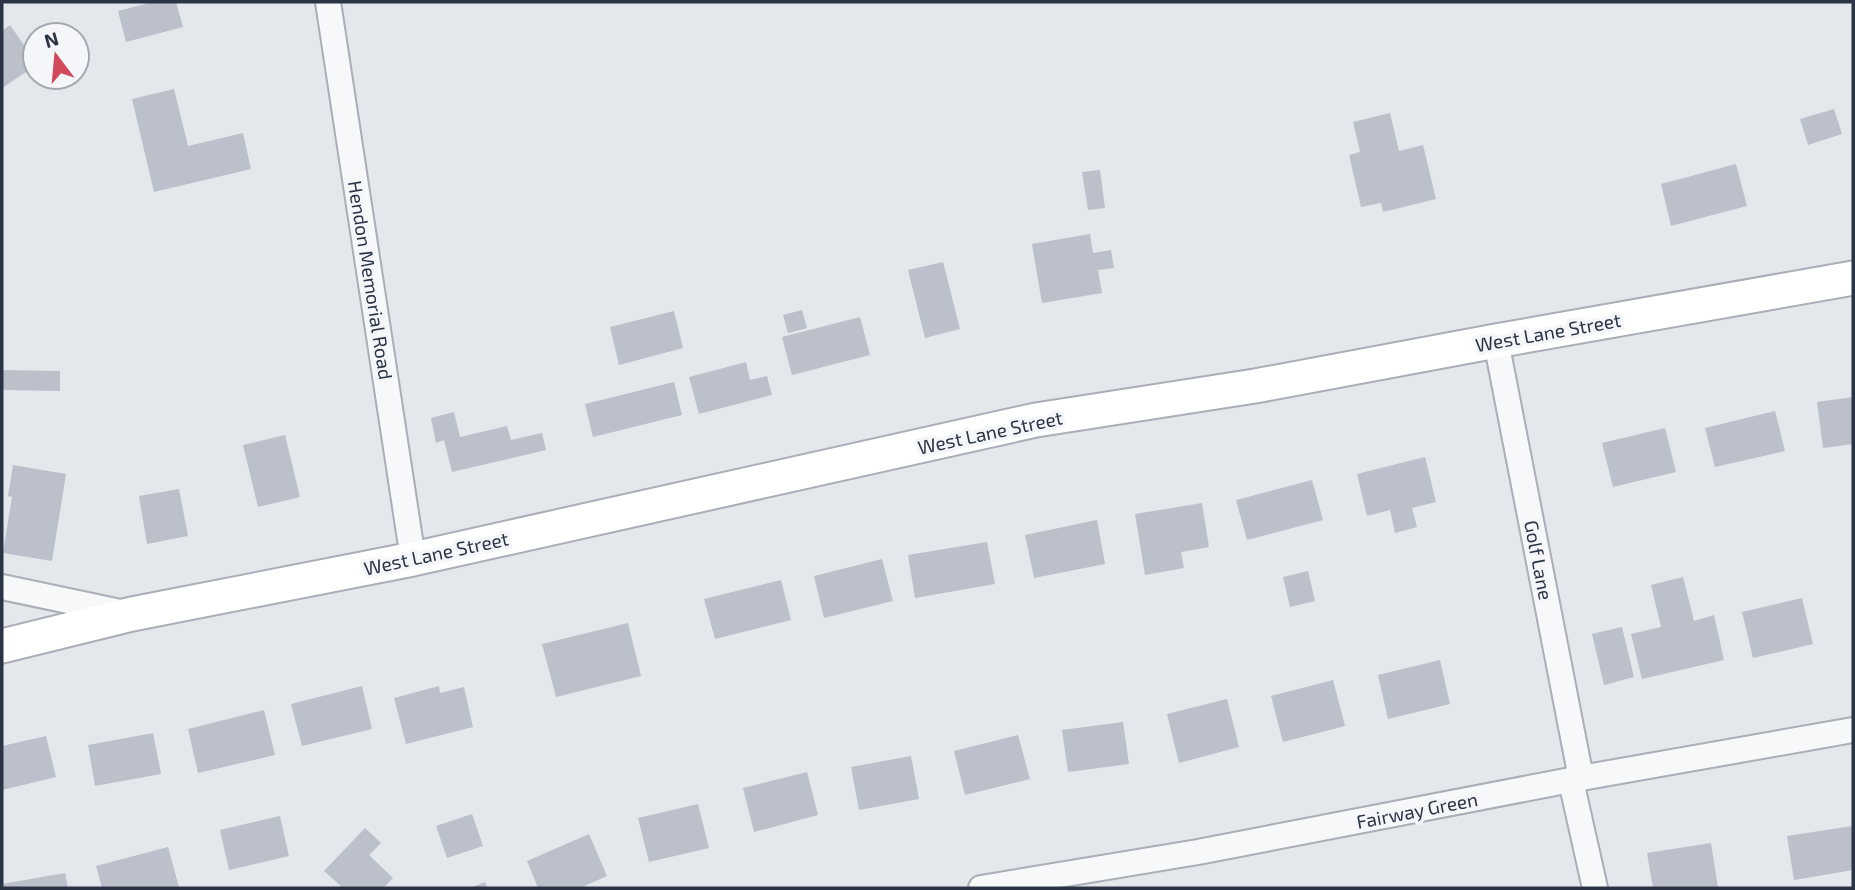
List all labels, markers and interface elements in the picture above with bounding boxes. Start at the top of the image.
north arrow [21,21,91,91]
text: N [41,26,61,52]
street label: Hendon Memorial Road [344,179,398,381]
street label: West Lane Street [1473,308,1623,356]
street label: West Lane Street [915,405,1065,459]
street label: Golf Lane [1520,518,1558,602]
street label: West Lane Street [361,526,511,580]
street label: Fairway Green [1354,787,1480,833]

